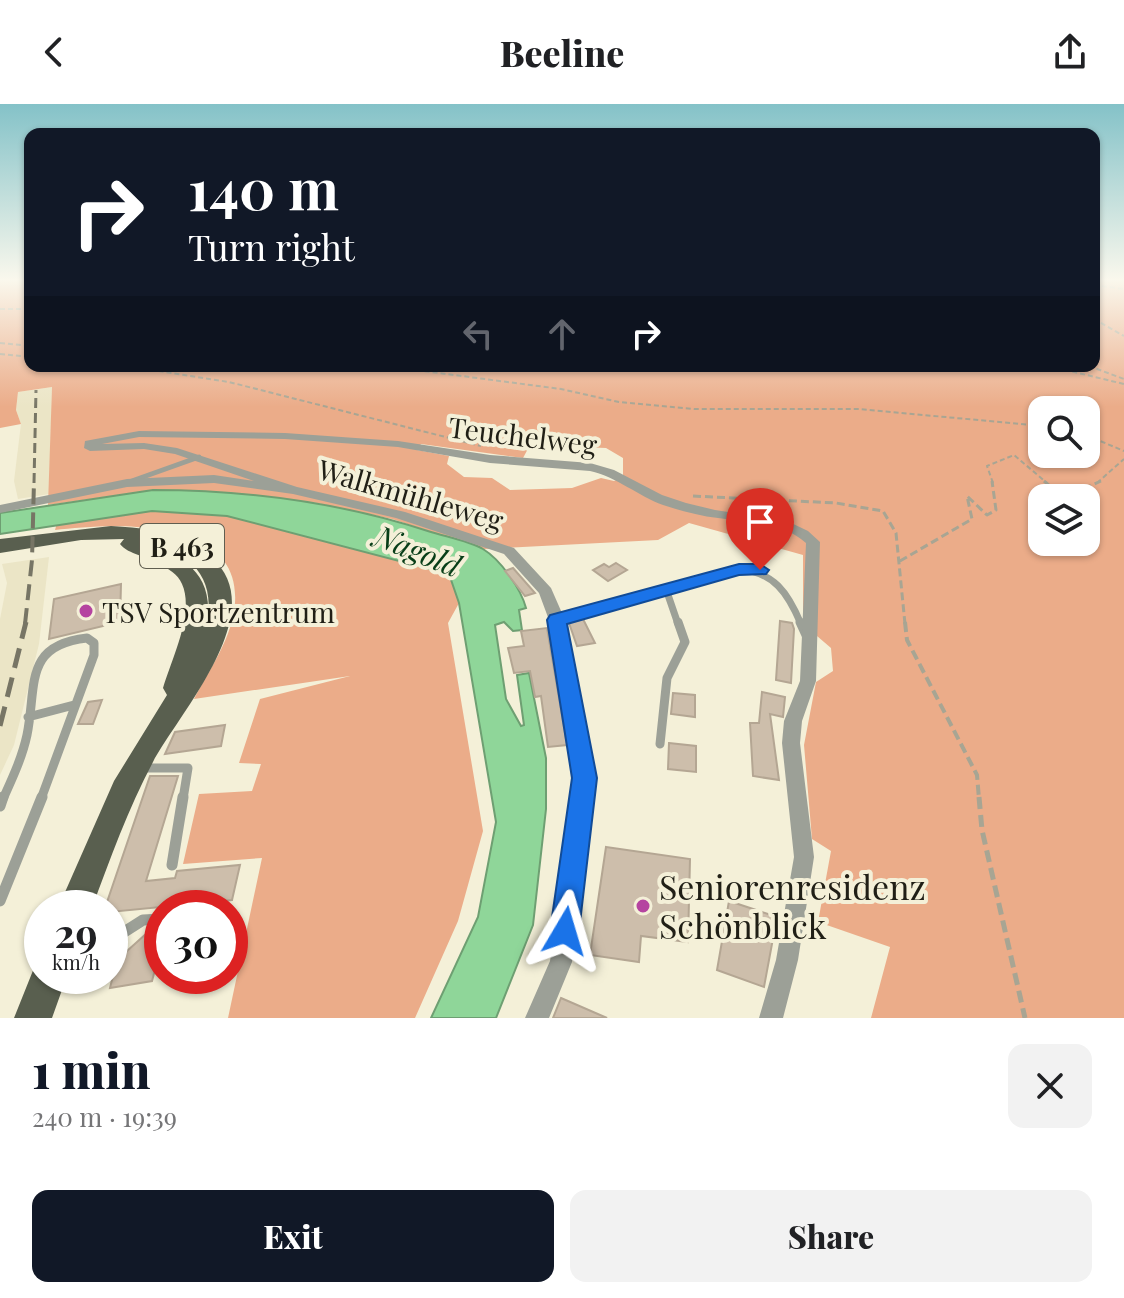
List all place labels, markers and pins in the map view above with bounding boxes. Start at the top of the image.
pin [726,488,794,570]
place label: TSV Sportzentrum [102,593,335,630]
marker: TSV Sportzentrum [77,602,95,620]
place label: Seniorenresidenz Schönblick [659,863,926,948]
marker: Seniorenresidenz Schönblick [634,897,652,915]

